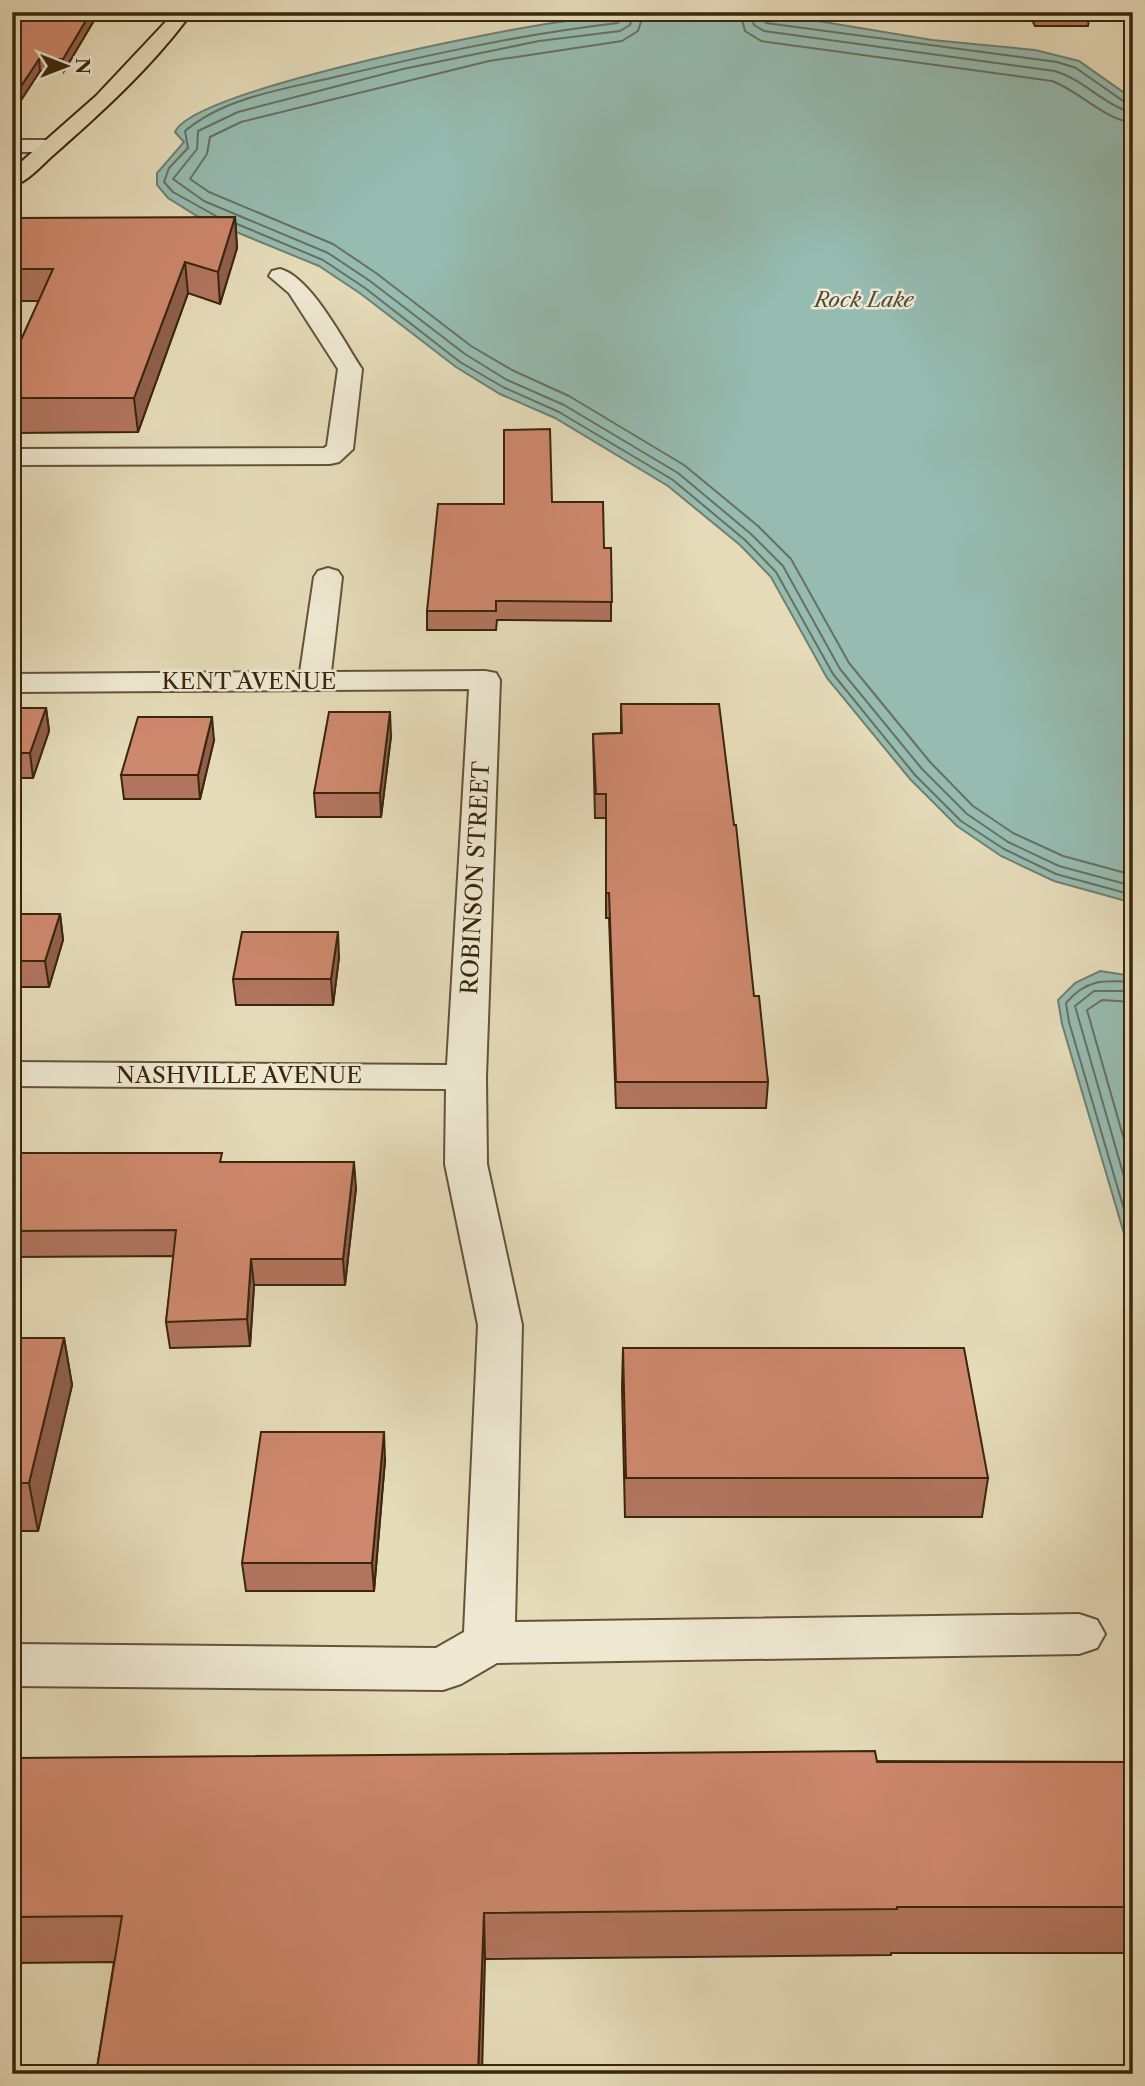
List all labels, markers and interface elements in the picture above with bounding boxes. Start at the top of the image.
north arrow [32,32,102,102]
text: N [71,58,94,74]
water label: Rock Lake [812,287,914,312]
street label: KENT AVENUE [162,667,336,695]
street label: ROBINSON STREET [455,760,495,995]
street label: NASHVILLE AVENUE [116,1061,362,1089]

